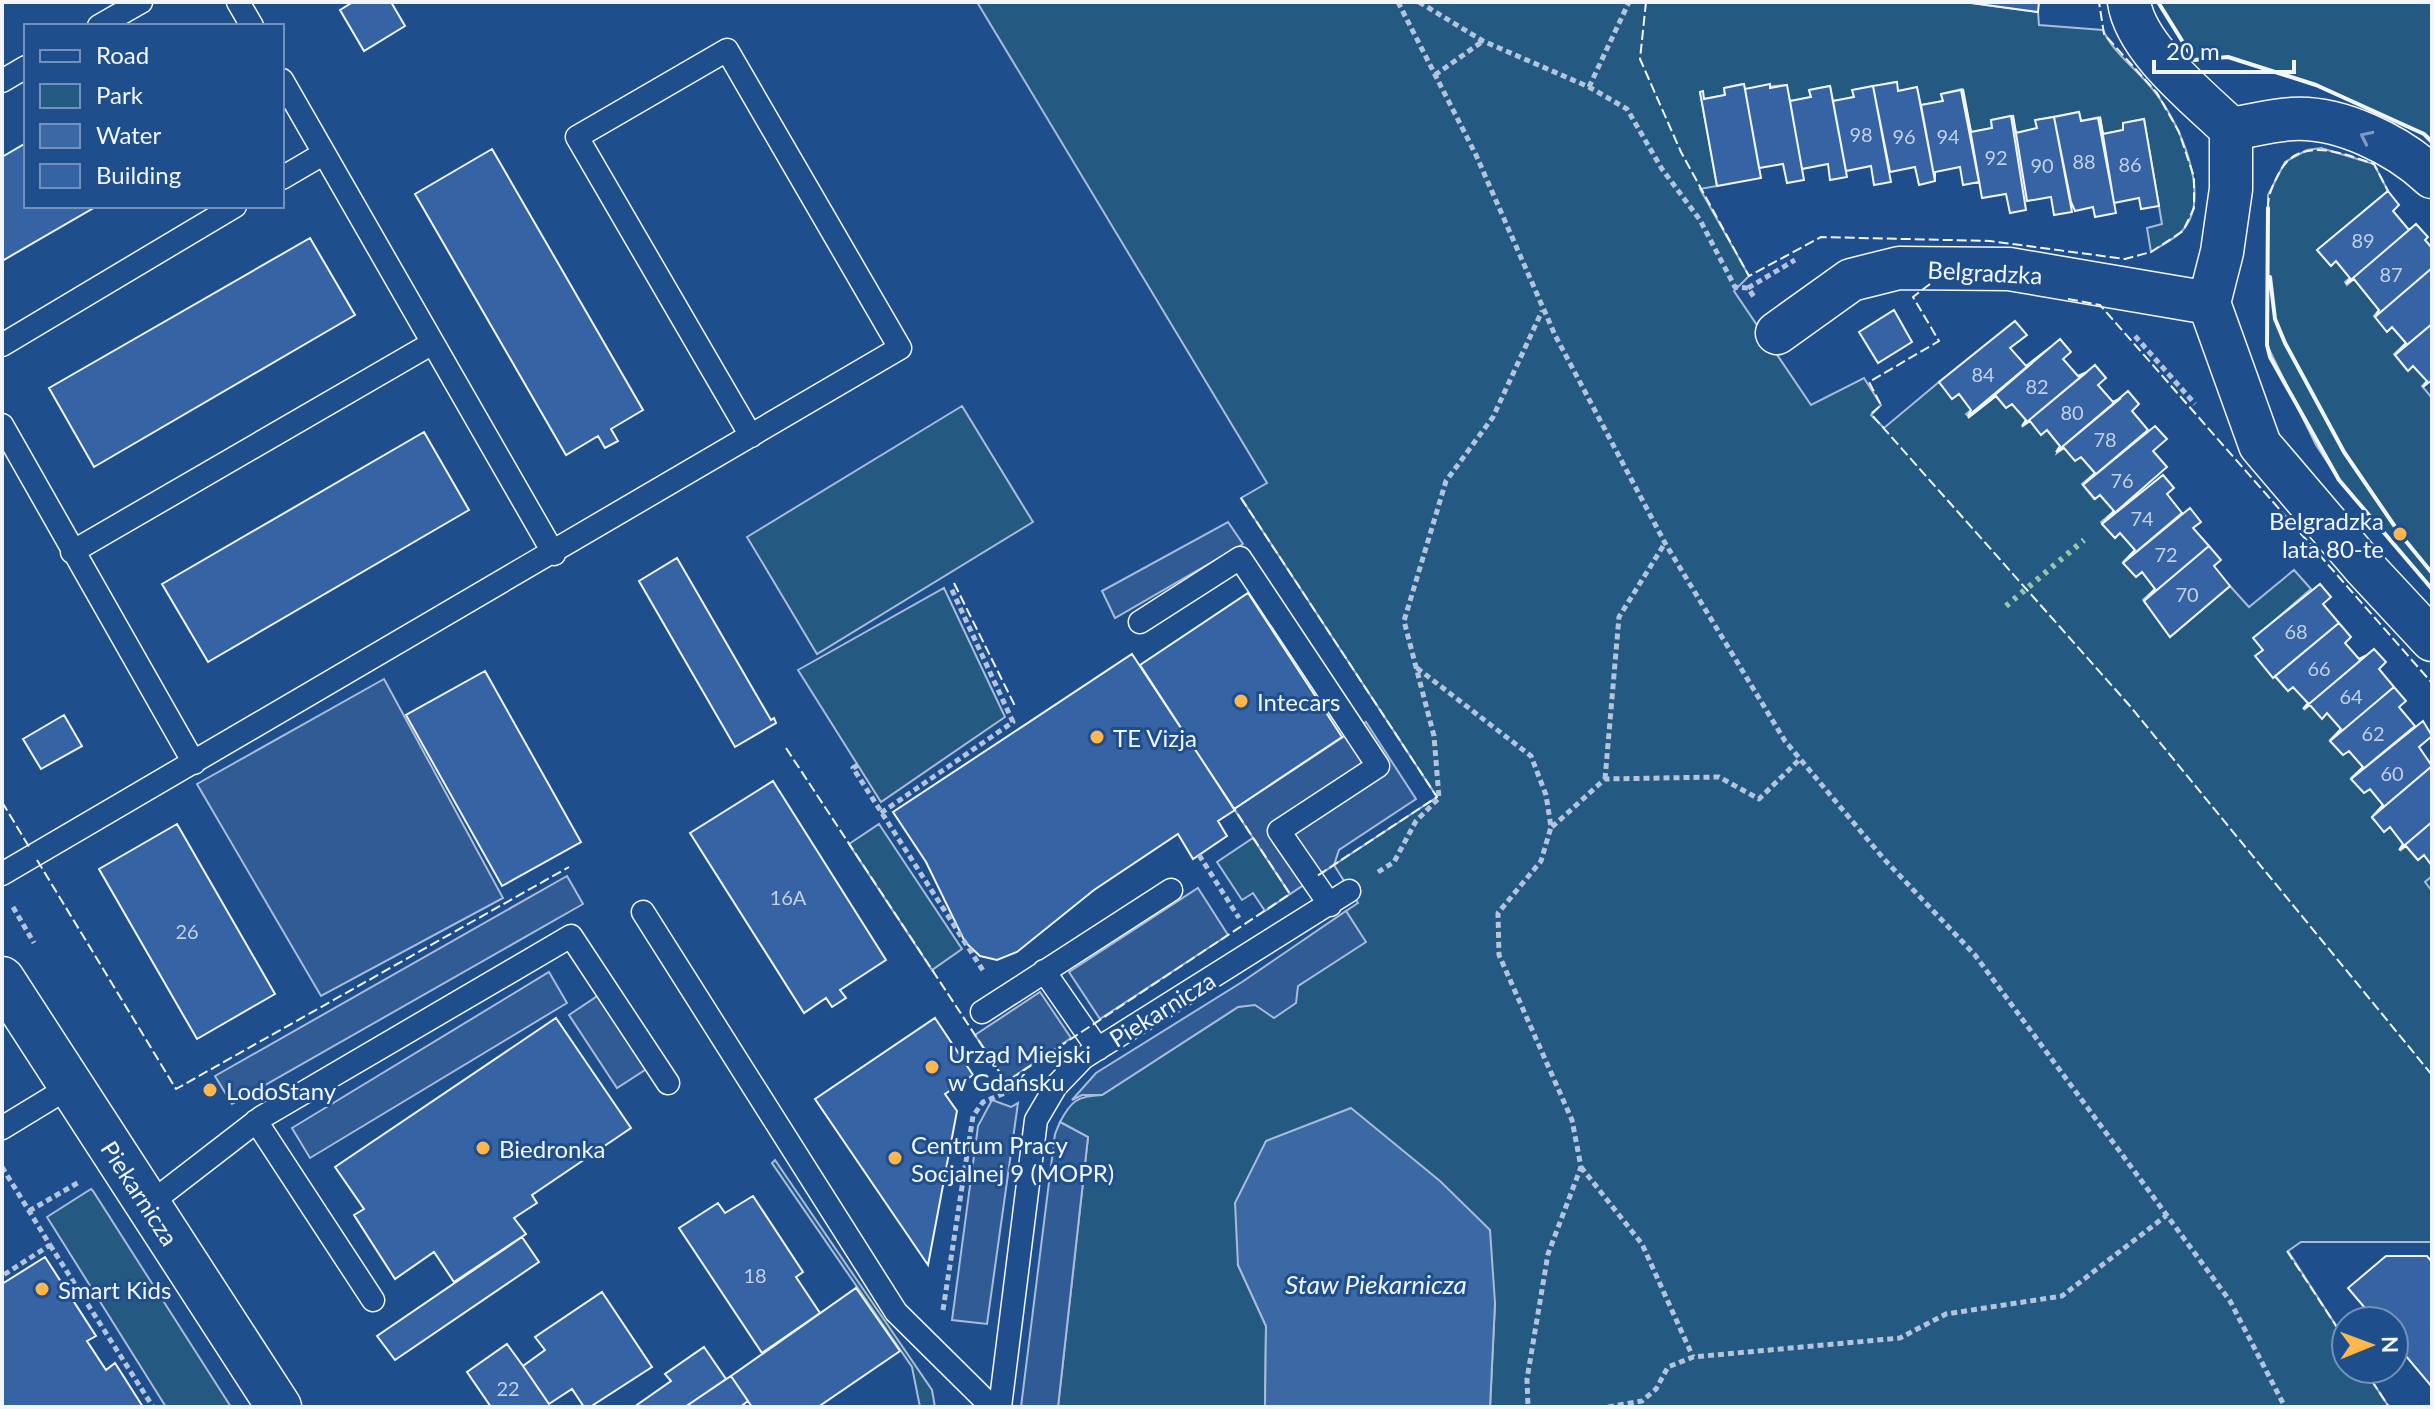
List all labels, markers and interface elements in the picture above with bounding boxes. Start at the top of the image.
legend [24,24,284,208]
scale bar [2154,24,2294,74]
text: 20 m [2166,36,2220,65]
text: Road [96,40,149,69]
text: Park [96,80,144,109]
text: Water [96,120,161,149]
house number: 98 [1849,122,1873,146]
house number: 96 [1892,124,1916,148]
house number: 94 [1936,124,1960,148]
one-way arrow [2360,131,2374,147]
house number: 92 [1984,145,2008,169]
house number: 88 [2072,149,2096,173]
house number: 86 [2118,152,2142,176]
house number: 90 [2030,153,2054,177]
text: Building [96,160,181,189]
house number: 89 [2351,228,2375,252]
street label: Belgradzka [1927,255,2043,289]
house number: 87 [2379,262,2403,286]
house number: 84 [1971,362,1995,386]
house number: 82 [2025,374,2049,398]
house number: 80 [2060,400,2084,424]
house number: 78 [2093,427,2117,451]
house number: 76 [2110,468,2134,492]
house number: 74 [2130,506,2154,530]
place label: Belgradzka lata 80-te [2269,506,2384,563]
marker: Belgradzka lata 80-te [2391,525,2409,543]
house number: 72 [2154,542,2178,566]
house number: 70 [2175,582,2199,606]
house number: 68 [2284,619,2308,643]
house number: 66 [2307,656,2331,680]
house number: 64 [2339,684,2363,708]
place label: Intecars [1257,687,1340,716]
marker: Intecars [1232,692,1250,710]
house number: 62 [2361,721,2385,745]
place label: TE Vizja [1113,723,1197,752]
marker: TE Vizja [1088,728,1106,746]
house number: 60 [2380,761,2404,785]
house number: 16A [770,885,807,909]
house number: 26 [175,919,199,943]
street label: Piekarnicza [1104,965,1220,1053]
place label: Urząd Miejski w Gdańsku [948,1039,1091,1096]
marker: Urząd Miejski w Gdańsku [923,1058,941,1076]
place label: LodoStany [226,1076,337,1105]
marker: LodoStany [201,1081,219,1099]
place label: Centrum Pracy Socjalnej 9 (MOPR) [911,1130,1114,1187]
place label: Biedronka [499,1134,606,1163]
street label: Piekarnicza [95,1135,185,1251]
marker: Biedronka [474,1139,492,1157]
marker: Centrum Pracy Socjalnej 9 (MOPR) [886,1149,904,1167]
house number: 18 [743,1263,767,1287]
water label: Staw Piekarnicza [1285,1268,1467,1300]
place label: Smart Kids [58,1275,171,1304]
marker: Smart Kids [33,1280,51,1298]
north arrow [2330,1305,2410,1385]
text: N [2377,1336,2404,1353]
house number: 22 [496,1376,520,1400]

